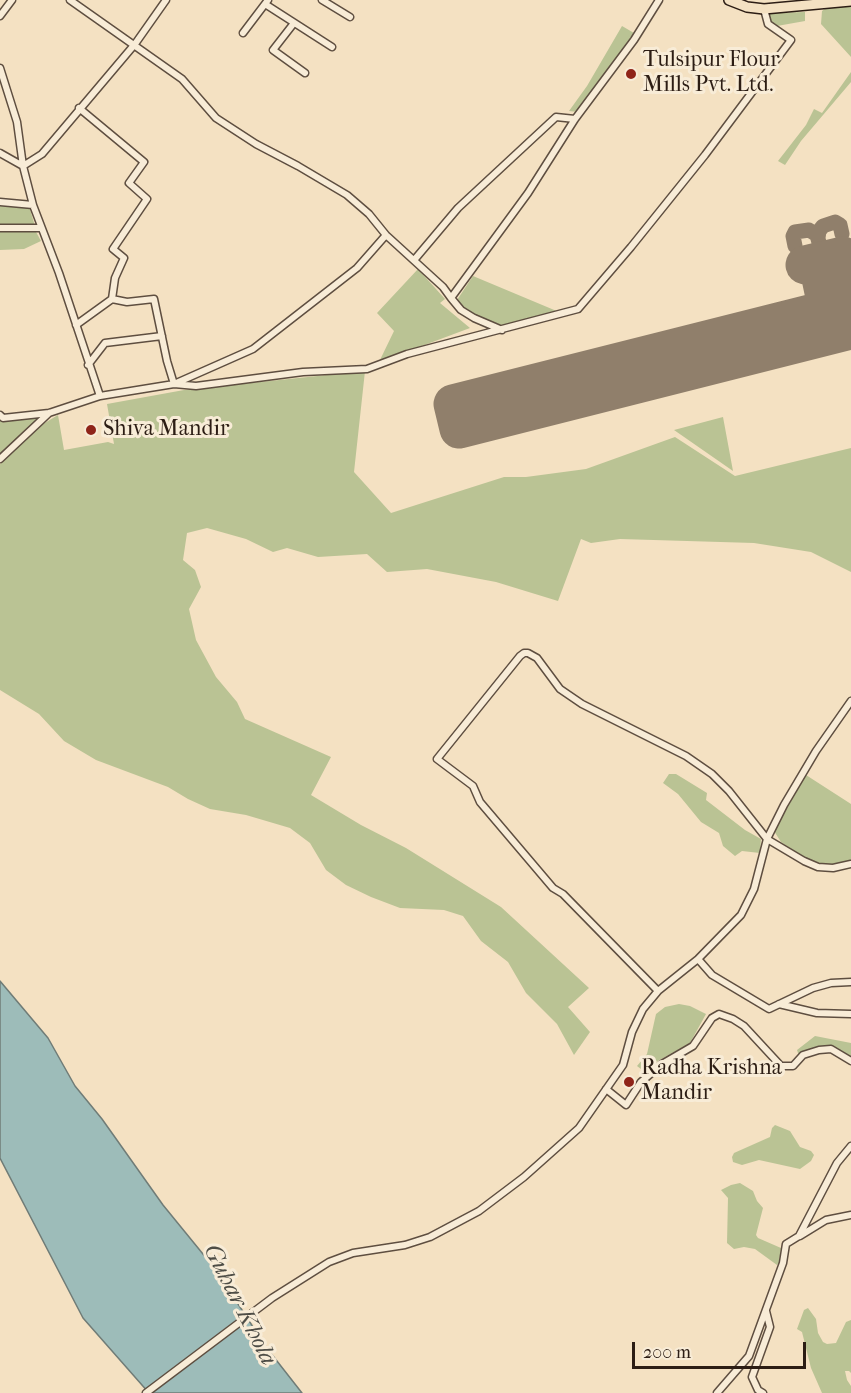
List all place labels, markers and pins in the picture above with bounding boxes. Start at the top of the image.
place label: Tulsipur Flour Mills Pvt. Ltd. [643,48,779,100]
marker: Tulsipur Flour Mills Pvt. Ltd. [624,67,638,81]
place label: Shiva Mandir [103,417,229,443]
marker: Shiva Mandir [84,423,98,437]
place label: Radha Krishna Mandir [641,1056,782,1108]
marker: Radha Krishna Mandir [622,1075,636,1089]

